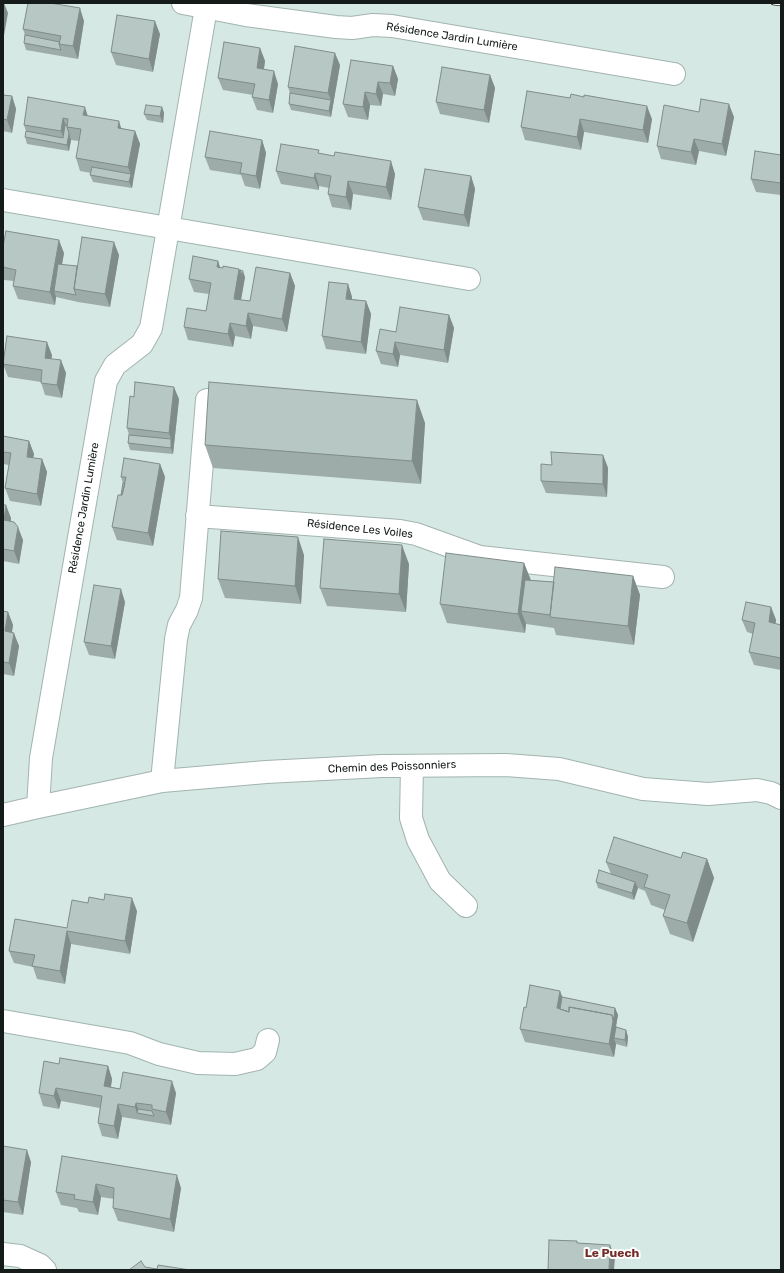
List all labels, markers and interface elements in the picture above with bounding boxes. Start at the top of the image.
street label: Résidence Jardin Lumière [385,20,519,54]
street label: Résidence Jardin Lumière [66,441,102,575]
street label: Résidence Les Voiles [306,517,414,541]
street label: Chemin des Poissonniers [328,758,456,776]
district label: Le Puech [585,1247,639,1261]

